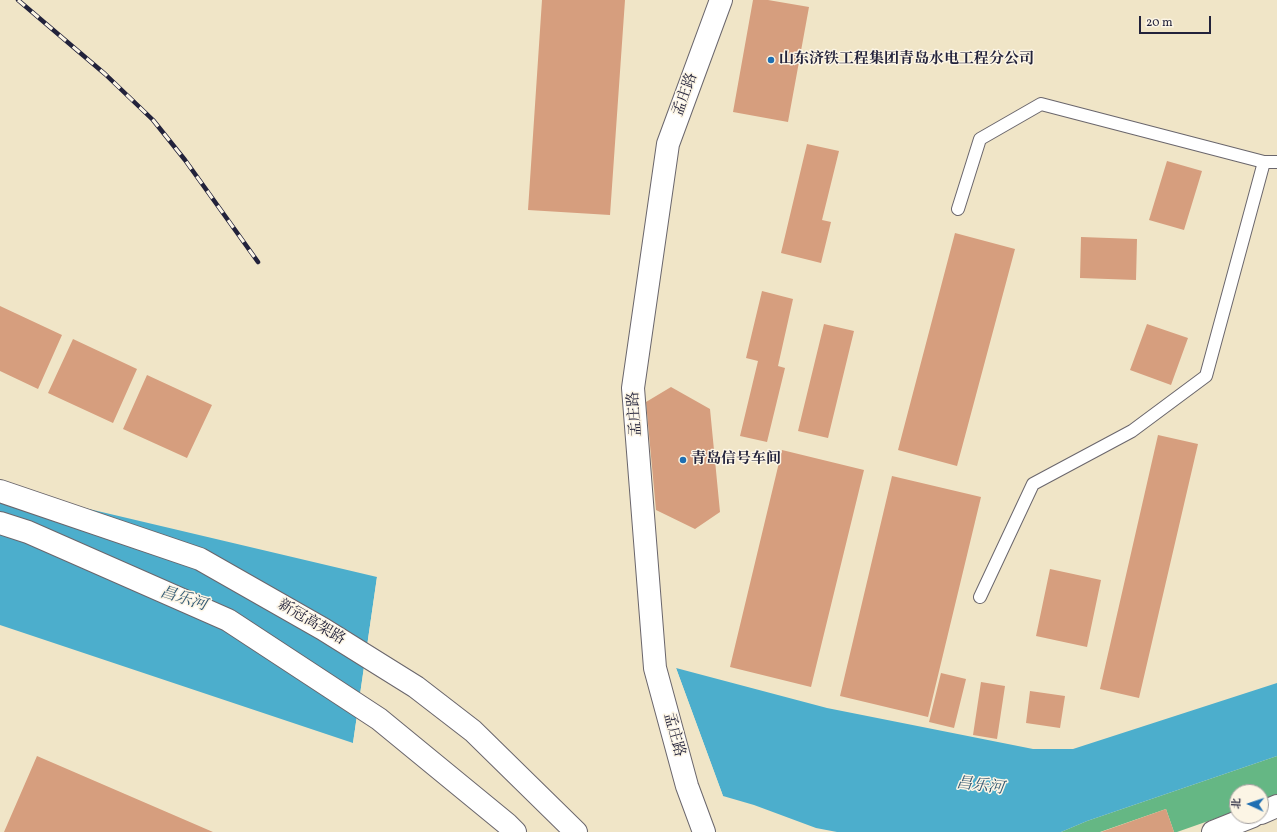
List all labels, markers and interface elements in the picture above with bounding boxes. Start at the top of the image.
scale bar [1141,8,1213,34]
text: 20 m [1146,15,1173,31]
place label: 山东济铁工程集团青岛水电工程分公司 [779,51,1034,69]
marker: 山东济铁工程集团青岛水电工程分公司 [766,55,776,65]
street label: 孟庄路 [670,71,702,119]
street label: 孟庄路 [625,391,647,437]
place label: 青岛信号车间 [691,451,781,469]
marker: 青岛信号车间 [678,455,688,465]
water label: 昌乐河 [157,584,209,616]
street label: 新冠高架路 [274,596,348,650]
street label: 孟庄路 [658,711,688,759]
water label: 昌乐河 [955,775,1005,799]
north arrow [1229,784,1269,824]
text: 北 [1230,798,1245,809]

